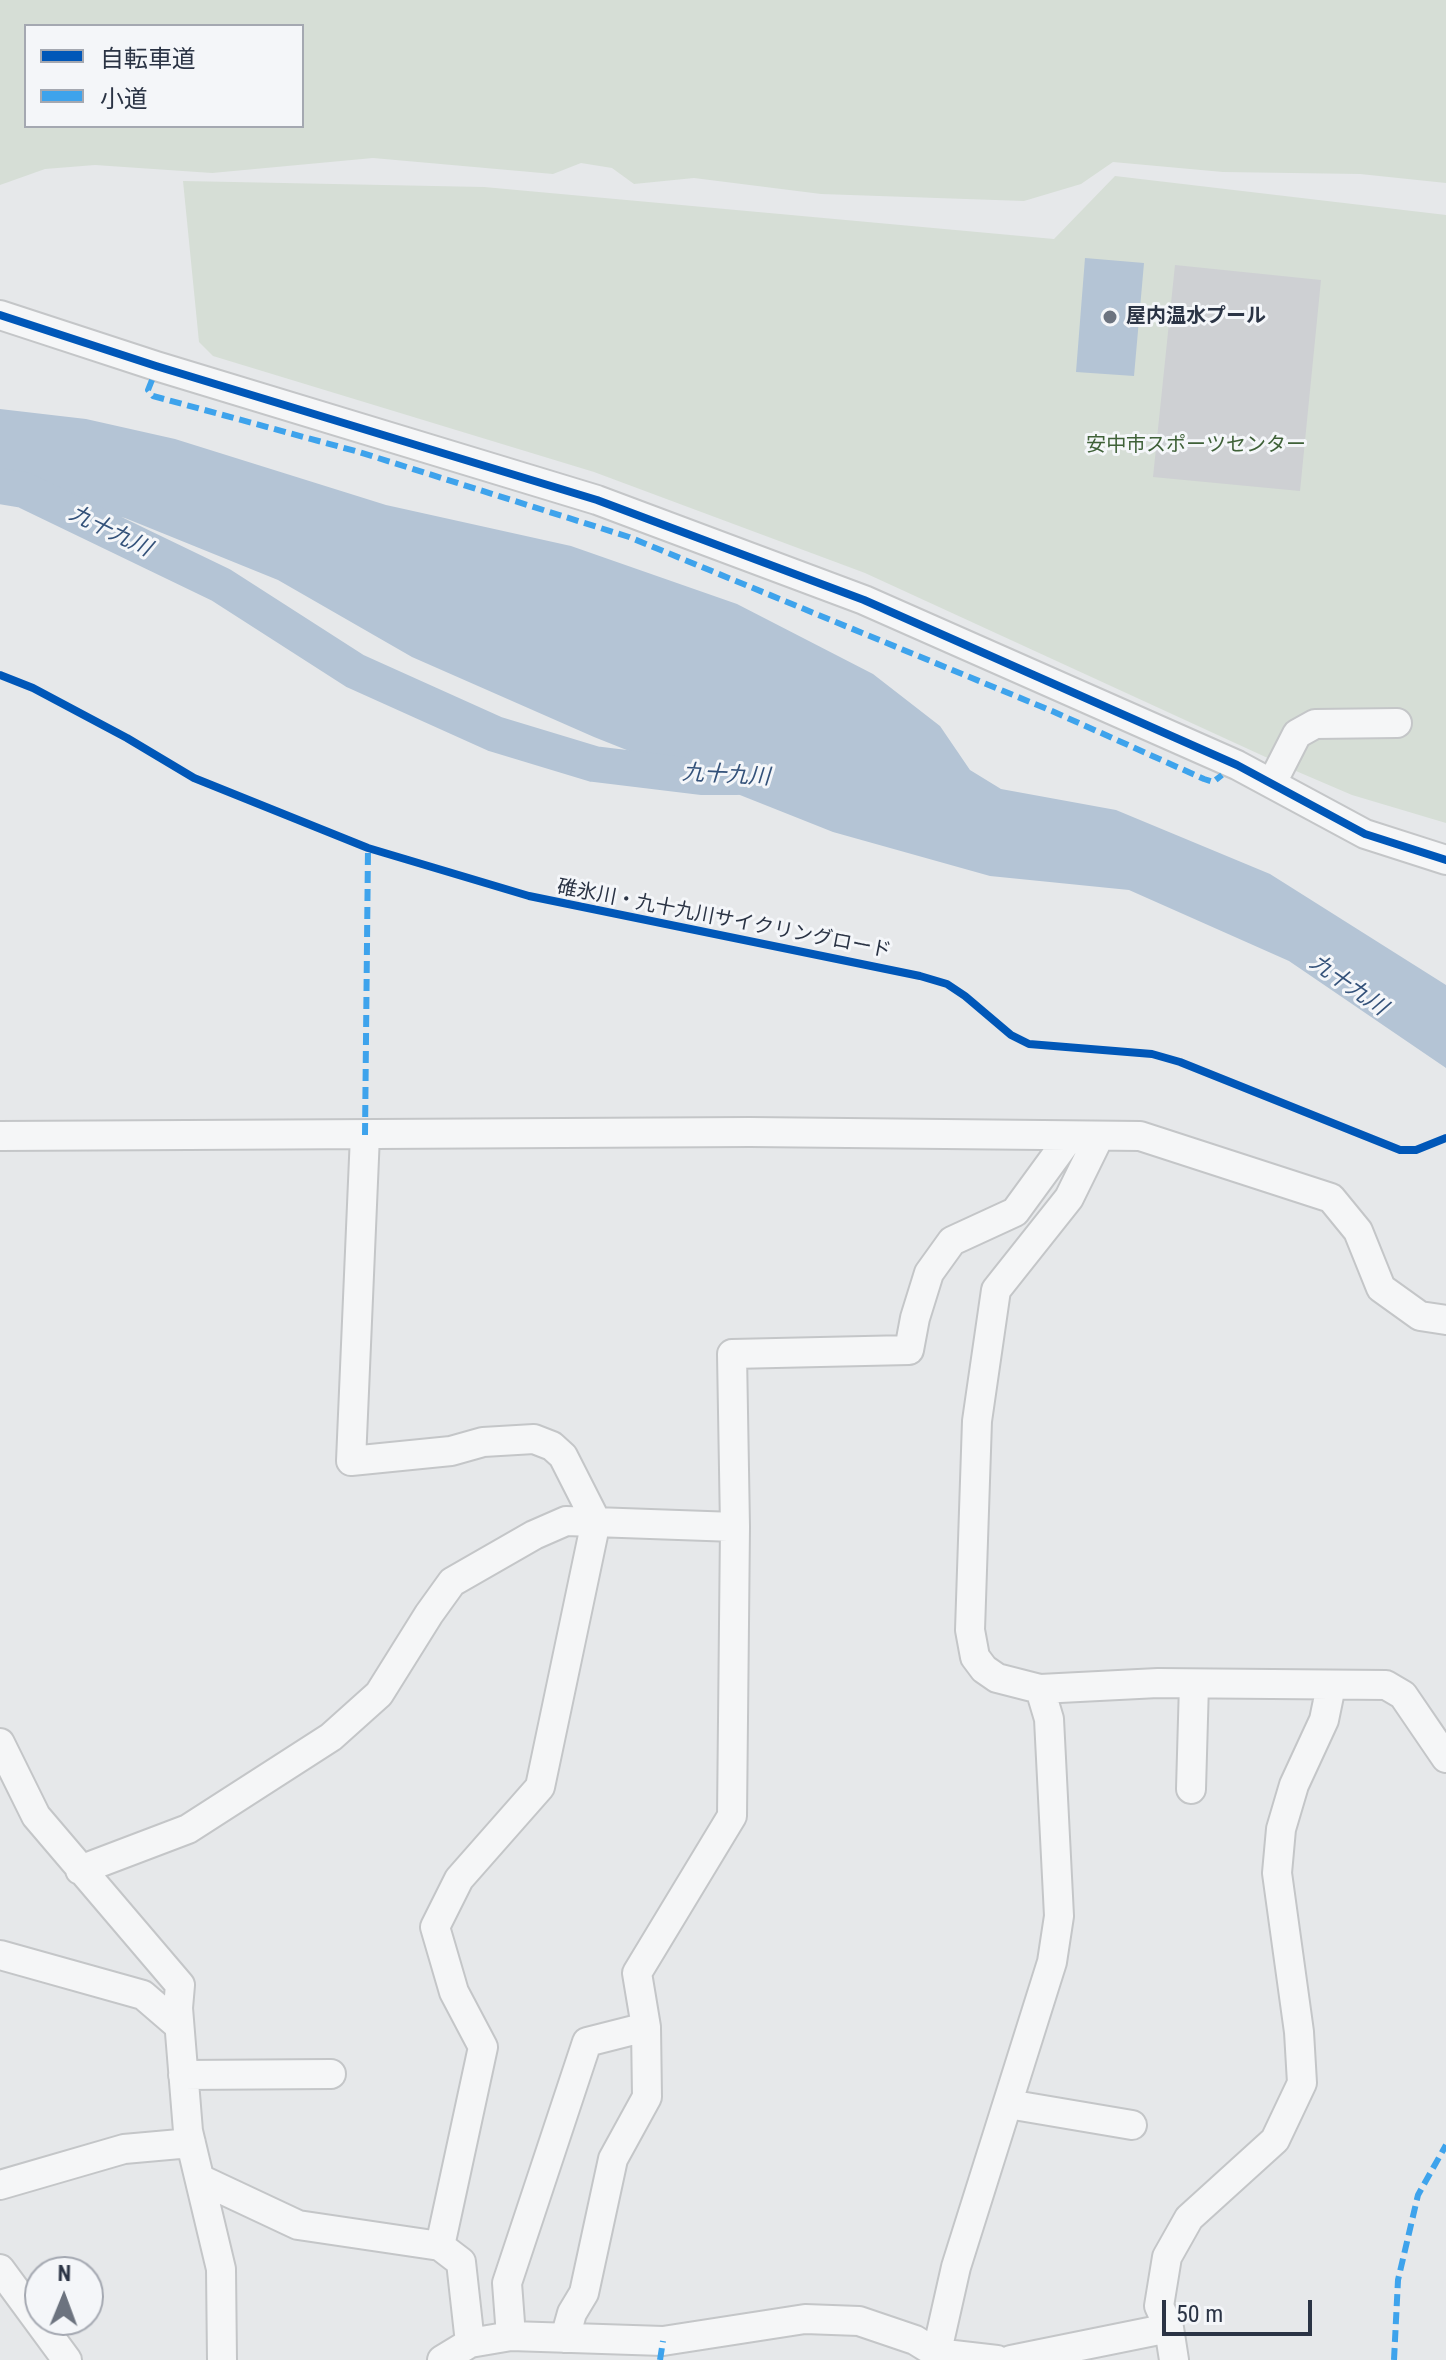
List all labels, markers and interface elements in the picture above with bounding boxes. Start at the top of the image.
legend [24,24,304,128]
text: 自転車道 [100,45,196,73]
text: 小道 [100,85,148,113]
place label: 屋内温水プール [1126,305,1266,329]
marker: 屋内温水プール [1101,308,1119,326]
park label: 安中市スポーツセンター [1086,434,1306,458]
water label: 九十九川 [65,501,155,563]
water label: 九十九川 [681,761,771,791]
street label: 碓氷川・九十九川サイクリングロード [555,876,893,964]
water label: 九十九川 [1304,950,1392,1022]
north arrow [24,2256,104,2336]
text: N [57,2261,71,2286]
scale bar [1166,2284,1316,2334]
text: 50 m [1176,2300,1223,2328]

